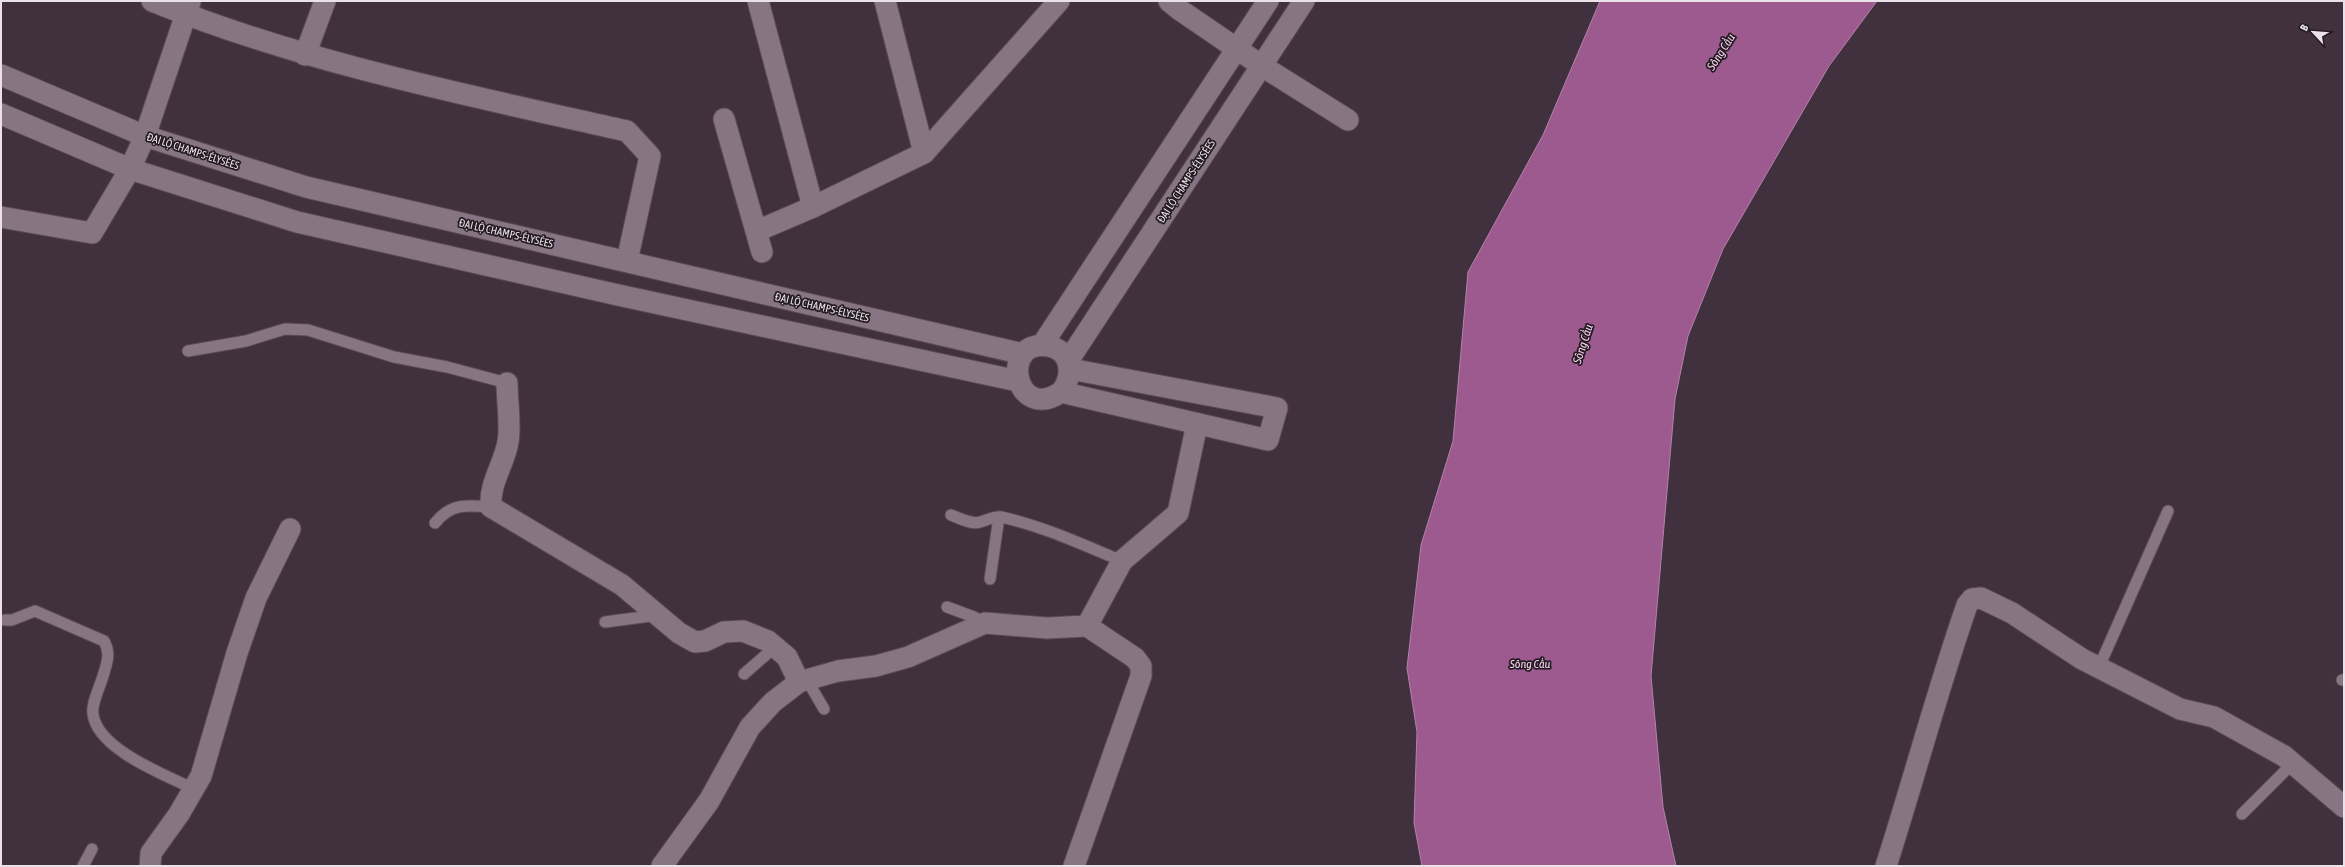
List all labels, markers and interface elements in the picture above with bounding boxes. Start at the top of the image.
north arrow [2293,12,2333,52]
text: B [2297,22,2311,33]
water label: Sông Cầu [1704,31,1738,74]
street label: ĐẠI LỘ CHAMPS-ÉLYSÉES [145,130,241,173]
street label: ĐẠI LỘ CHAMPS-ÉLYSÉES [1155,137,1218,225]
street label: ĐẠI LỘ CHAMPS-ÉLYSÉES [457,216,555,251]
street label: ĐẠI LỘ CHAMPS-ÉLYSÉES [773,290,871,325]
water label: Sông Cầu [1570,322,1596,366]
water label: Sông Cầu [1509,657,1550,671]

